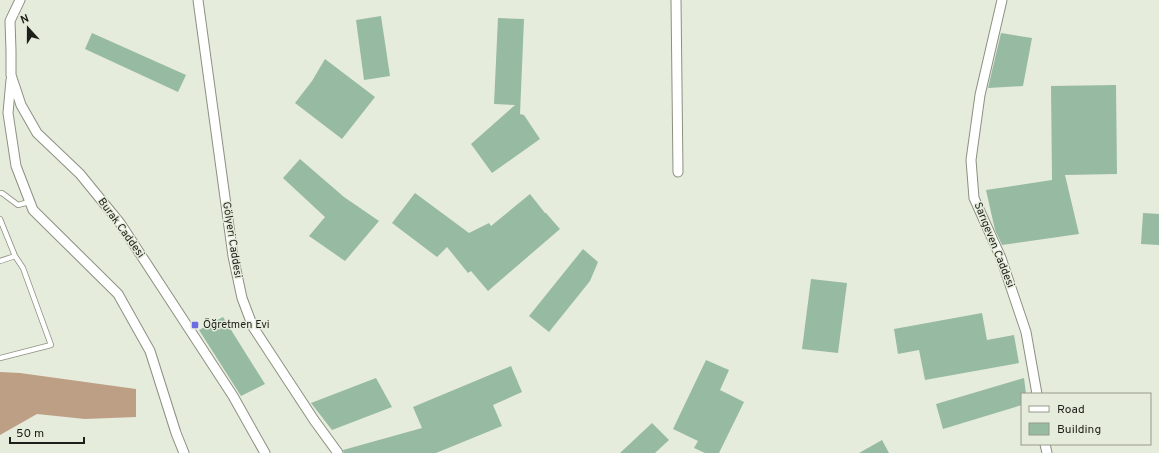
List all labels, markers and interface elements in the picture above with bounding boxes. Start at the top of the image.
north arrow [8,8,48,48]
text: N [19,12,31,28]
street label: Burak Caddesi [94,195,148,261]
street label: Sarıgeven Caddesi [970,200,1018,290]
street label: Gölyeri Caddesi [219,201,245,279]
place label: Öğretmen Evi [203,317,270,332]
marker: Öğretmen Evi [190,320,200,330]
legend [1021,393,1151,445]
text: Road [1057,402,1085,418]
scale bar [10,419,84,445]
text: Building [1057,422,1101,438]
text: 50 m [16,426,44,442]

